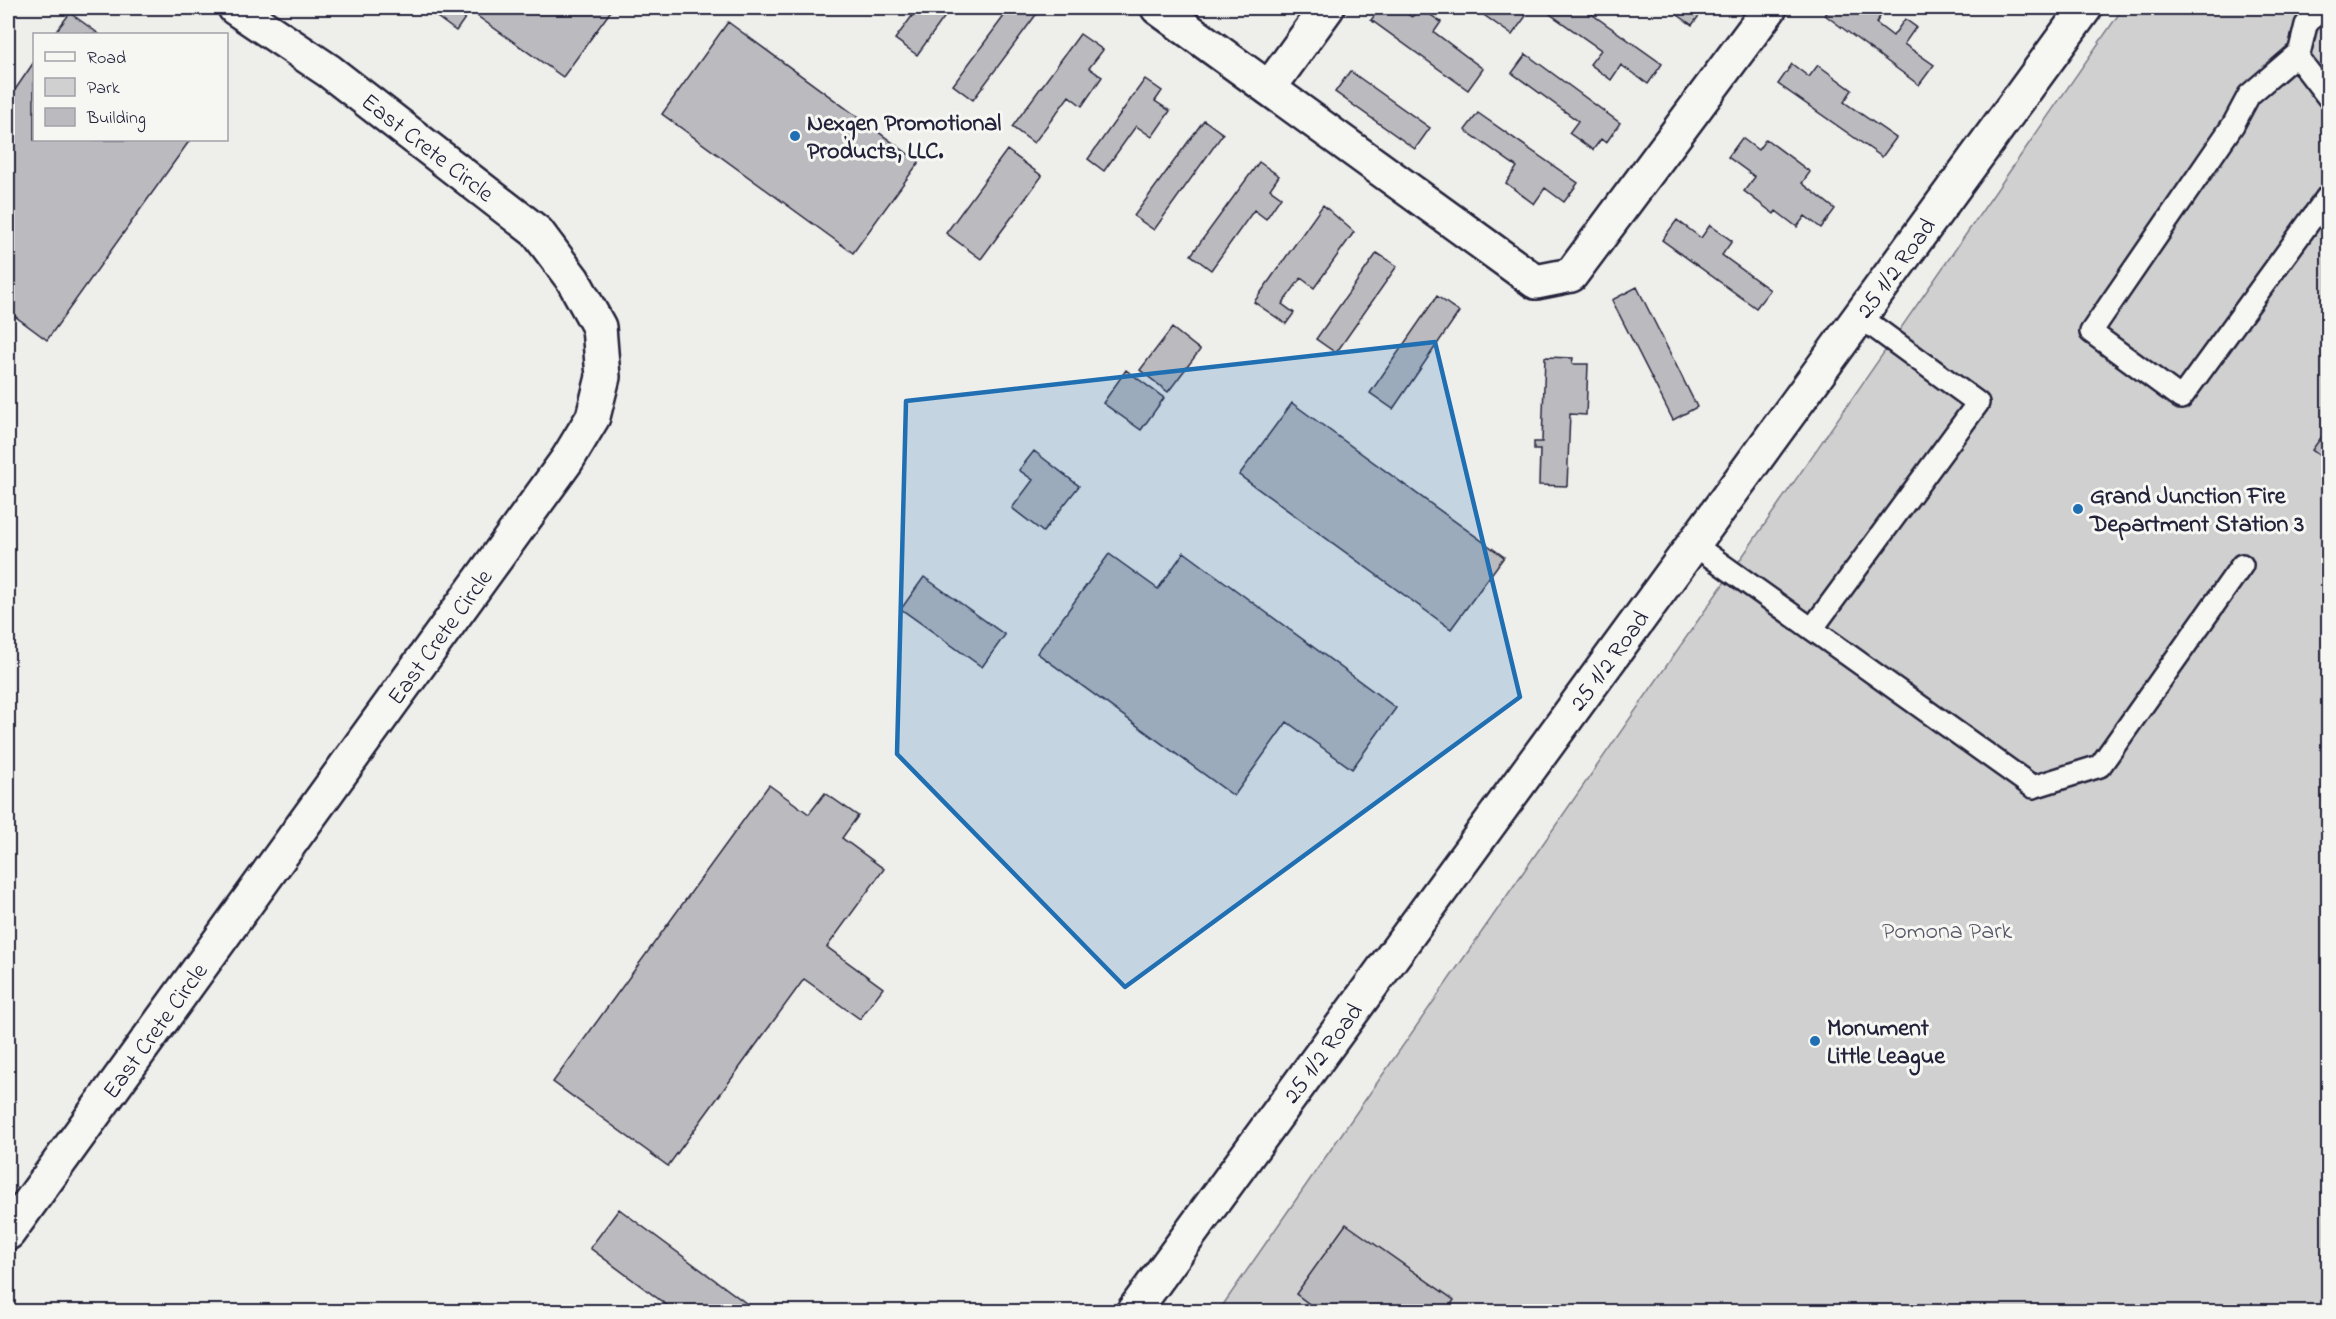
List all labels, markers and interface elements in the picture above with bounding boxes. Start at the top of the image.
legend [33,33,228,141]
text: Road [87,46,126,72]
text: Park [87,76,120,102]
street label: East Crete Circle [353,86,501,212]
text: Building [86,106,146,133]
place label: Nexgen Promotional Products, LLC. [807,107,1001,170]
marker: Nexgen Promotional Products, LLC. [788,129,802,143]
street label: 25 1/2 Road [1849,211,1946,327]
place label: Grand Junction Fire Department Station 3 [2089,480,2304,543]
marker: Grand Junction Fire Department Station 3 [2071,502,2085,516]
street label: East Crete Circle [380,563,503,713]
street label: 25 1/2 Road [1562,604,1660,719]
park label: Pomona Park [1882,915,2013,950]
street label: East Crete Circle [95,956,218,1107]
street label: 25 1/2 Road [1276,996,1373,1112]
place label: Monument Little League [1827,1012,1946,1076]
marker: Monument Little League [1808,1034,1822,1048]

